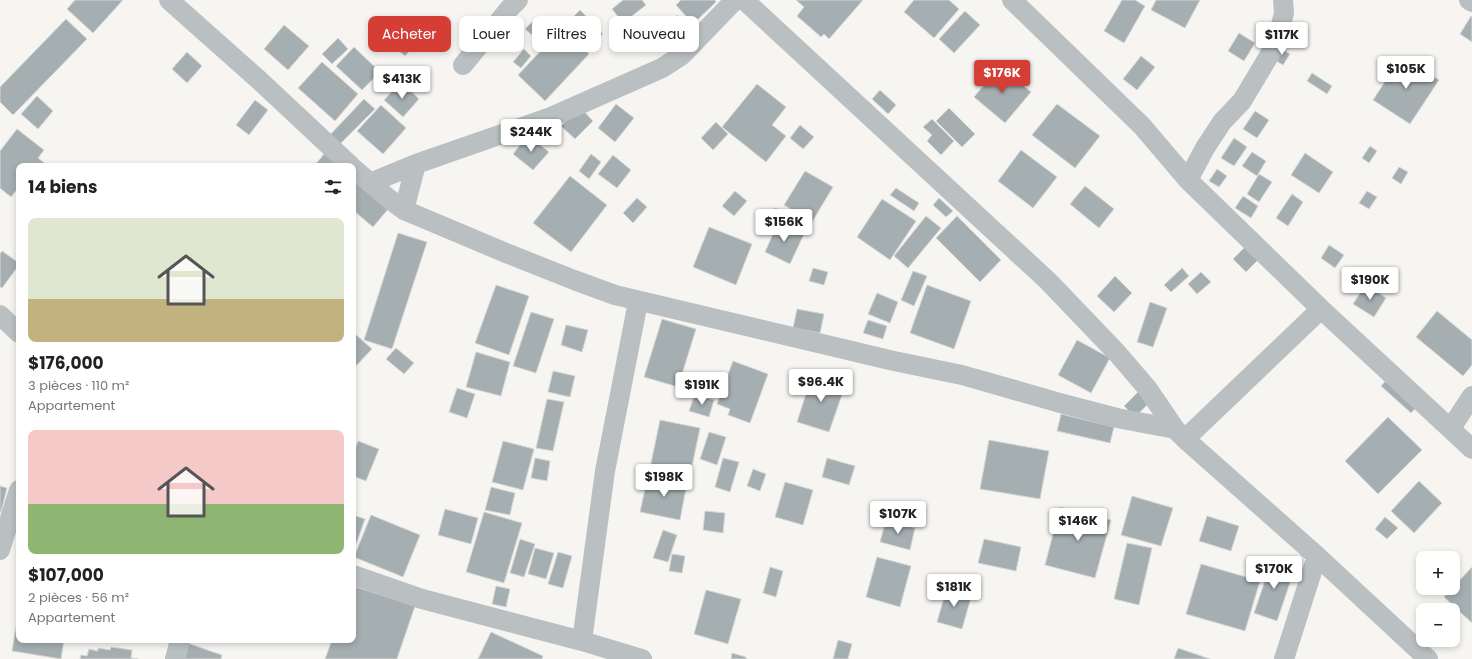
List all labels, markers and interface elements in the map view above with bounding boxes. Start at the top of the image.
chip: Acheter [368,16,451,52]
chip: Louer [459,16,524,52]
chip: Filtres [532,16,601,52]
chip: Nouveau [609,16,699,52]
pin: $117K [1254,22,1310,56]
text: $117K [1265,25,1299,44]
pin: $105K [1378,56,1434,90]
text: $105K [1386,59,1426,78]
pin: $176K [974,60,1030,94]
text: $176K [983,63,1021,82]
pin: $413K [374,66,430,100]
text: $413K [382,69,422,88]
pin: $244K [503,119,559,153]
text: $244K [510,122,552,141]
text: 14 biens [28,175,97,199]
icon: filters [322,176,344,198]
pin: $156K [756,209,812,243]
text: $156K [764,212,804,231]
icon: home [150,244,222,316]
pin: $190K [1342,267,1398,301]
text: $190K [1351,270,1389,289]
text: $176,000 [28,351,104,375]
pin: $96.4K [788,369,854,403]
pin: $191K [674,372,730,406]
text: $96.4K [798,372,844,391]
text: $191K [684,375,720,394]
text: 3 pièces · 110 m² [28,376,129,395]
text: Appartement [28,396,115,415]
icon: home [150,456,222,528]
pin: $198K [636,464,692,498]
text: $198K [645,467,683,486]
pin: $107K [870,501,926,535]
text: $107K [879,504,917,523]
pin: $146K [1050,508,1106,542]
text: $146K [1058,511,1098,530]
map controls [1416,551,1460,647]
button: + [1416,551,1460,595]
pin: $170K [1246,556,1302,590]
text: $170K [1255,559,1293,578]
text: $107,000 [28,563,104,587]
pin: $181K [926,574,982,608]
text: $181K [936,577,972,596]
text: 2 pièces · 56 m² [28,588,129,607]
button: − [1416,603,1460,647]
text: Appartement [28,608,115,627]

